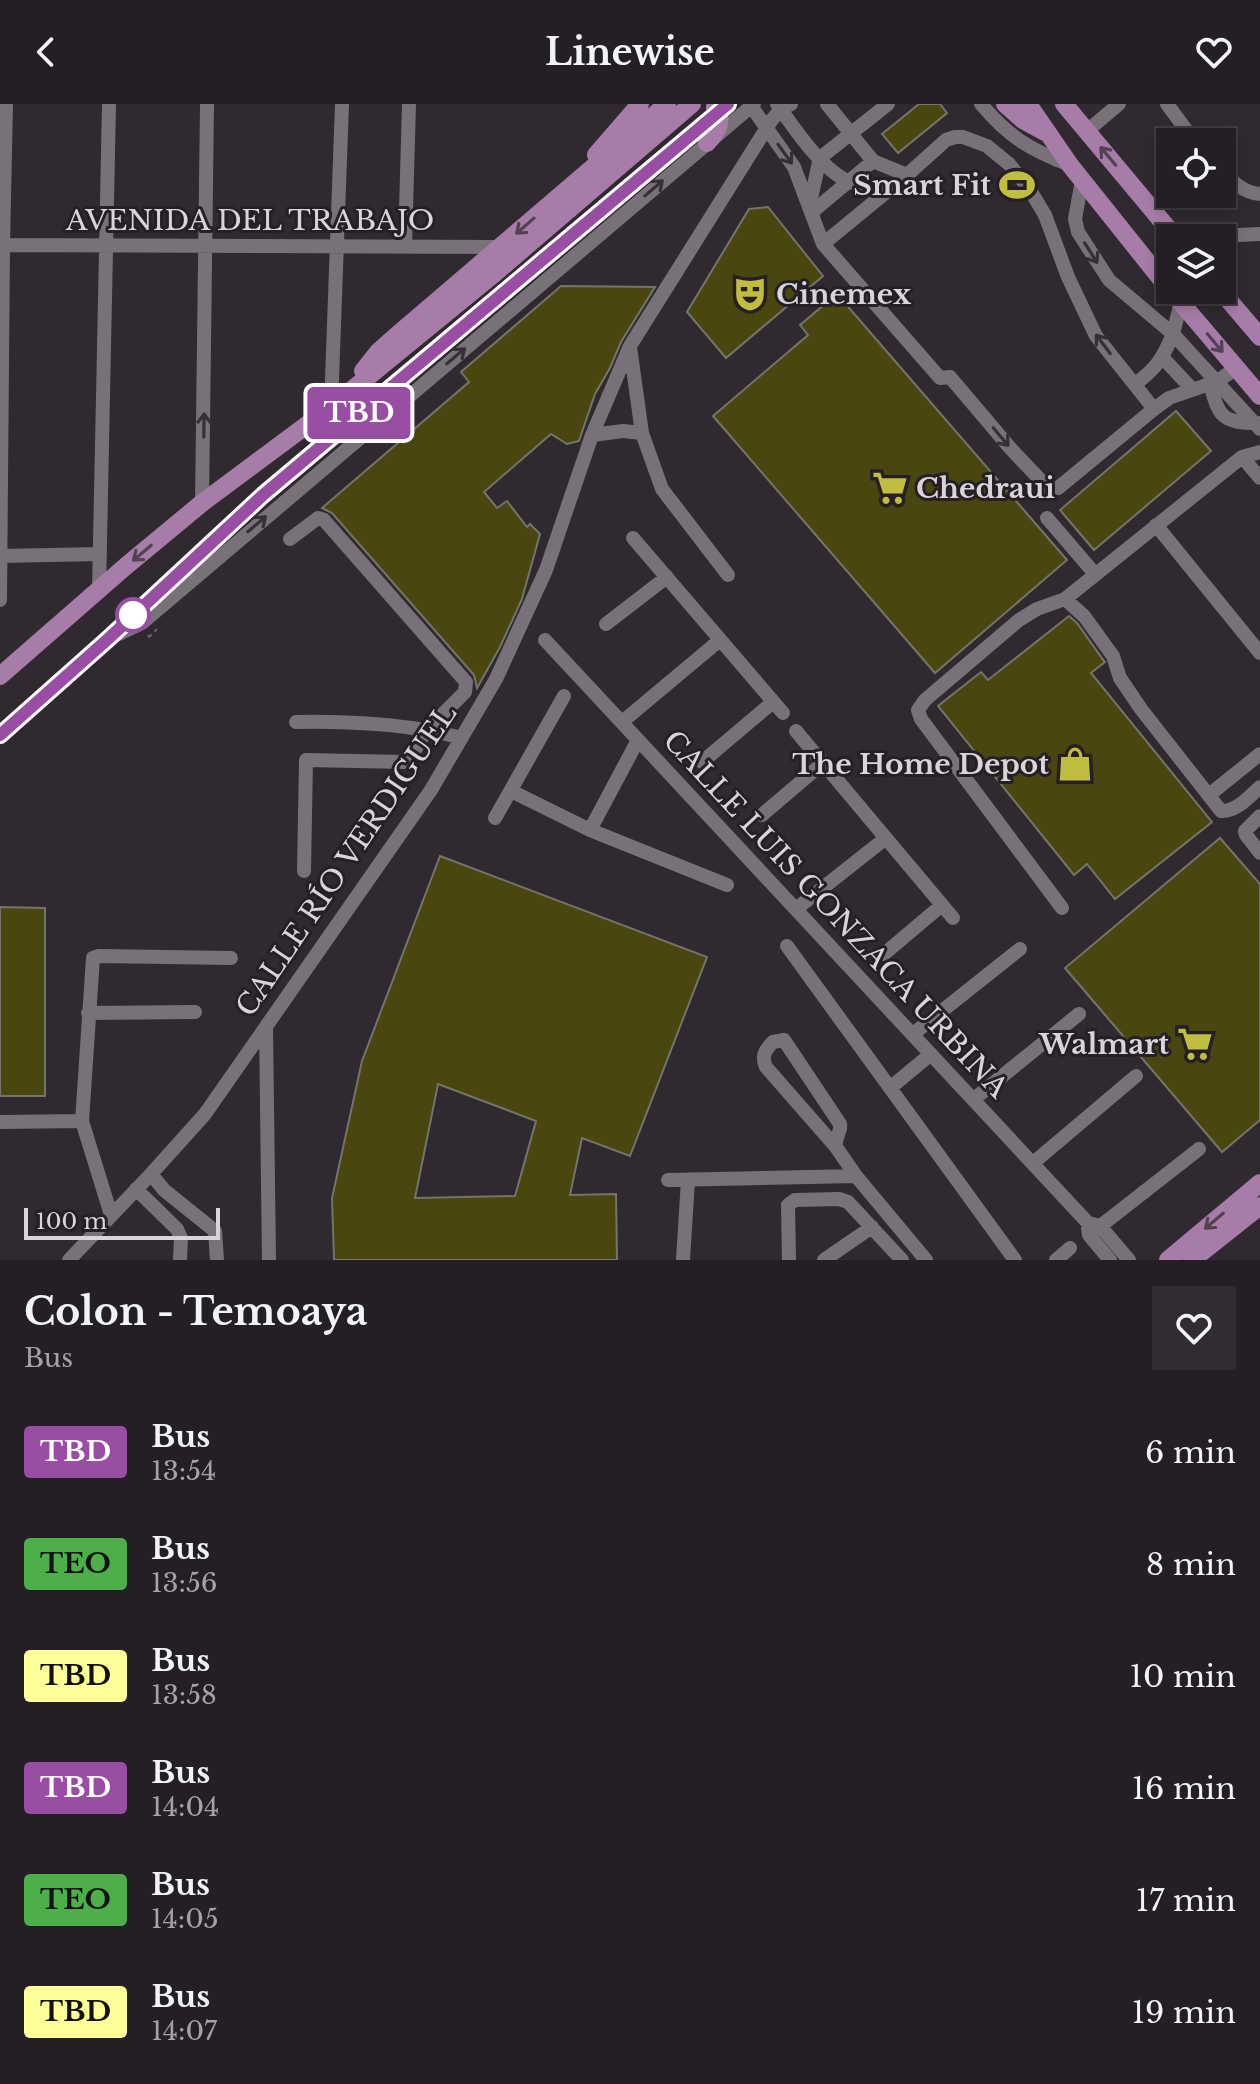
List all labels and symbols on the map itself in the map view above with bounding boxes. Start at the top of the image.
one-way arrow [777,143,794,165]
one-way arrow [1099,146,1117,167]
sports icon: Smart Fit [998,166,1036,204]
place label: Smart Fit [853,168,991,203]
one-way arrow [644,179,664,197]
street label: AVENIDA DEL TRABAJO [65,203,434,238]
one-way arrow [515,217,535,235]
one-way arrow [1083,241,1099,264]
theatre icon: Cinemex [731,275,769,313]
place label: Cinemex [776,277,912,312]
one-way arrow [1206,332,1224,353]
one-way arrow [1094,333,1111,355]
one-way arrow [445,347,466,365]
line badge: TBD [313,387,405,439]
one-way arrow [196,412,211,439]
one-way arrow [992,426,1010,446]
supermarket icon: Chedraui [871,469,909,507]
place label: Chedraui [916,471,1055,506]
one-way arrow [246,515,267,533]
one-way arrow [133,544,153,562]
unlabelled marker [116,598,150,632]
street label: CALLE RÍO VERDIGUEL [229,698,464,1023]
street label: CALLE LUIS GONZACA URBINA [656,723,1016,1106]
shop icon: The Home Depot [1056,745,1094,783]
place label: The Home Depot [792,747,1049,782]
supermarket icon: Walmart [1176,1025,1214,1063]
place label: Walmart [1038,1027,1169,1062]
scale bar [24,1204,220,1240]
one-way arrow [1204,1212,1225,1230]

